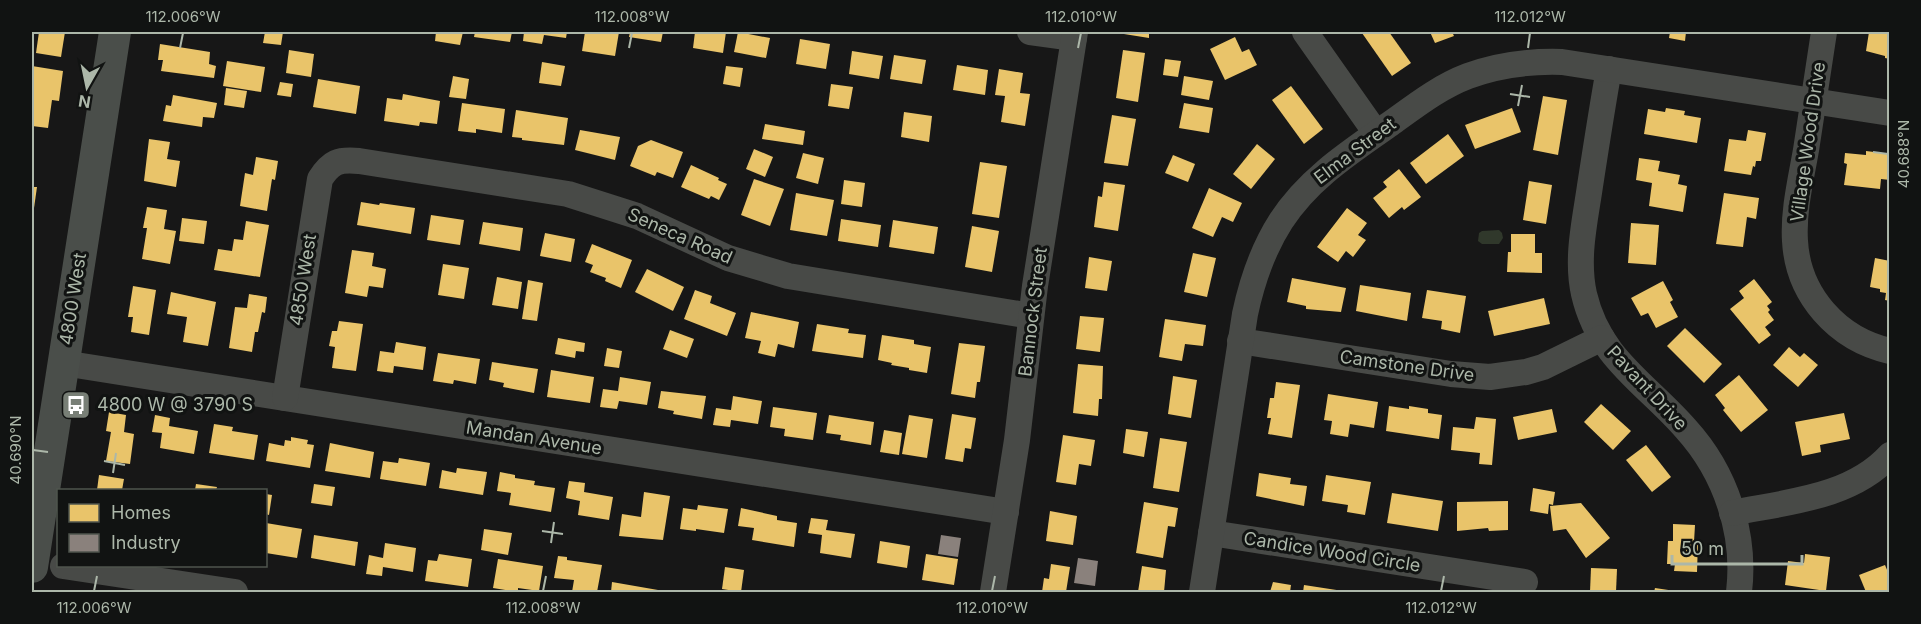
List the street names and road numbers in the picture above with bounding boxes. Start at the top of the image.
street label: Village Wood Drive [1786,61,1829,223]
street label: Elma Street [1310,113,1400,188]
street label: Seneca Road [625,203,736,268]
street label: 4850 West [285,232,320,327]
street label: Bannock Street [1014,246,1051,378]
street label: 4800 West [55,251,90,347]
street label: Pavant Drive [1603,341,1692,434]
street label: Camstone Drive [1338,346,1476,385]
street label: Mandan Avenue [465,416,603,459]
street label: Candice Wood Circle [1242,527,1422,576]

